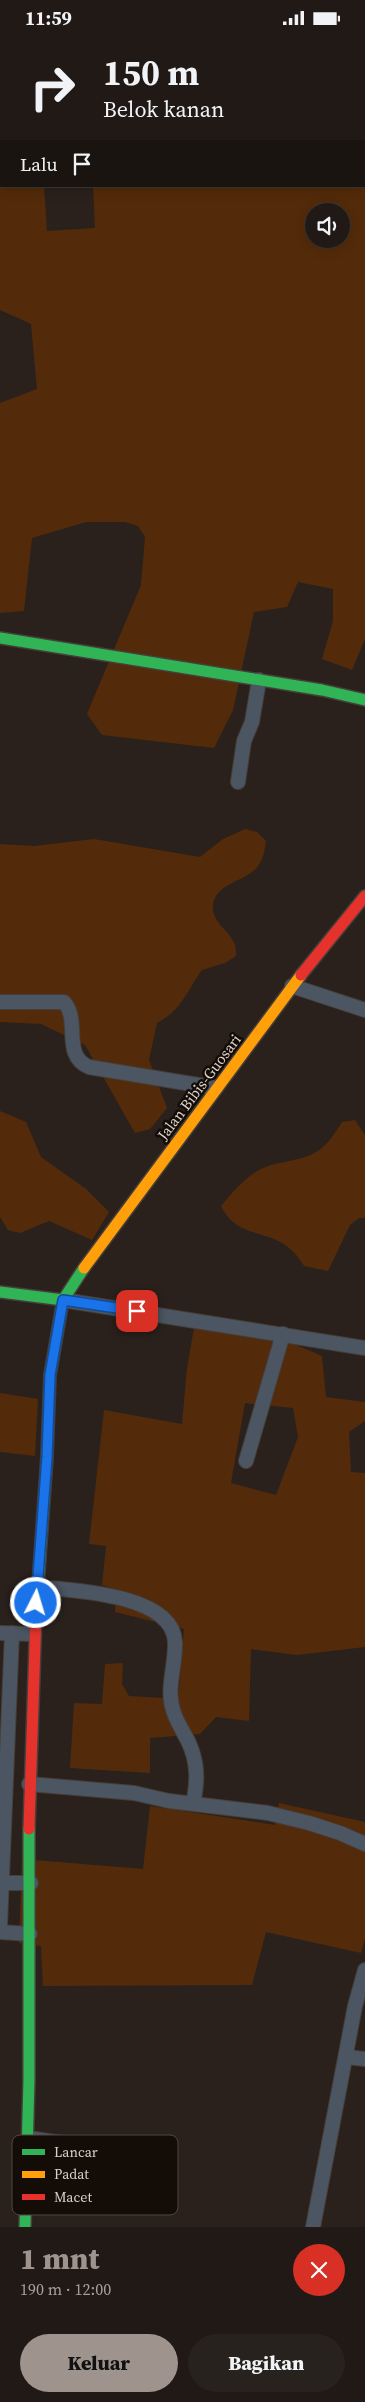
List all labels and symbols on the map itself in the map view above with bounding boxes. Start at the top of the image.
street label: Jalan Bibis-Guosari [152,1030,246,1145]
pin [116,1290,158,1332]
position arrow [9,1576,61,1628]
legend [12,2135,178,2215]
text: Lancar [54,2142,98,2162]
text: Padat [54,2164,89,2184]
text: Macet [54,2187,92,2207]

